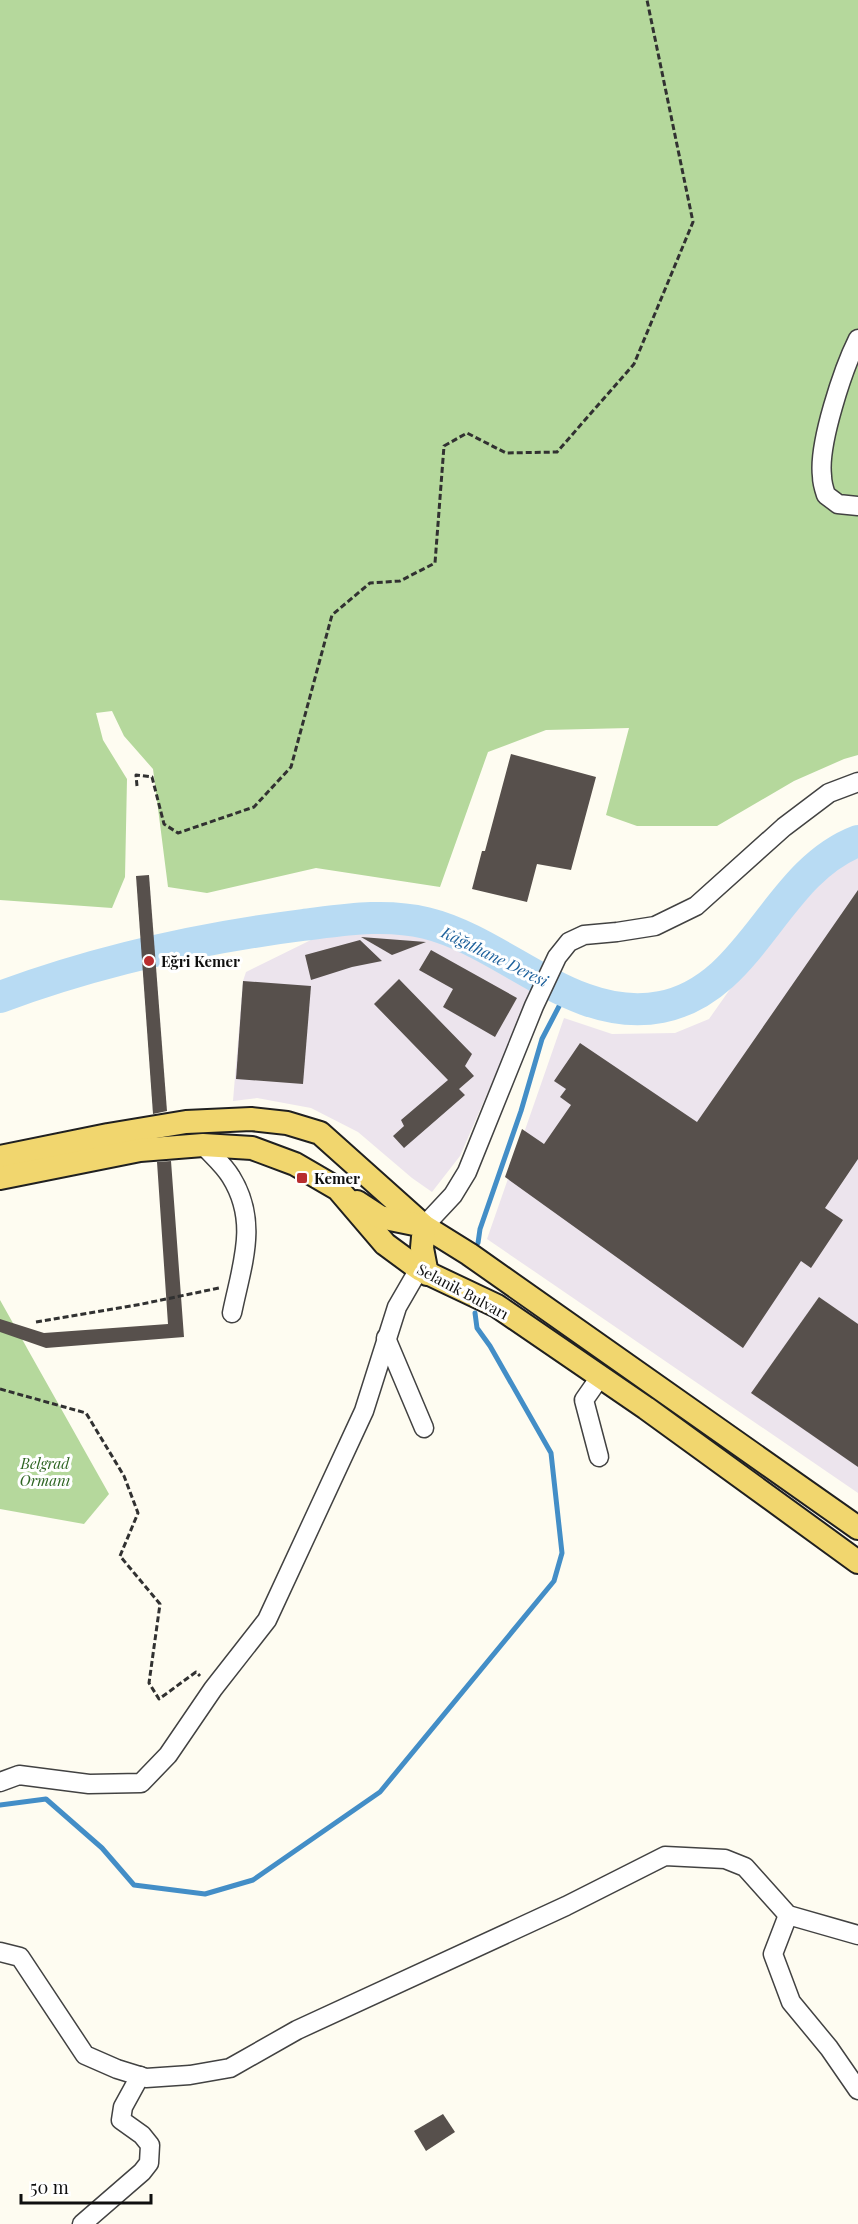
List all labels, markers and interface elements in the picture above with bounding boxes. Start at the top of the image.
water label: Kâğıthane Deresi [437,921,553,991]
place label: Eğri Kemer [161,951,240,971]
marker: Eğri Kemer [142,954,156,968]
place label: Kemer [314,1168,360,1188]
marker: Kemer [295,1171,309,1185]
street label: Selanik Bulvarı [414,1259,513,1324]
park label: Belgrad Ormanı [20,1453,70,1490]
scale bar [21,2167,152,2205]
text: 50 m [30,2175,69,2199]

